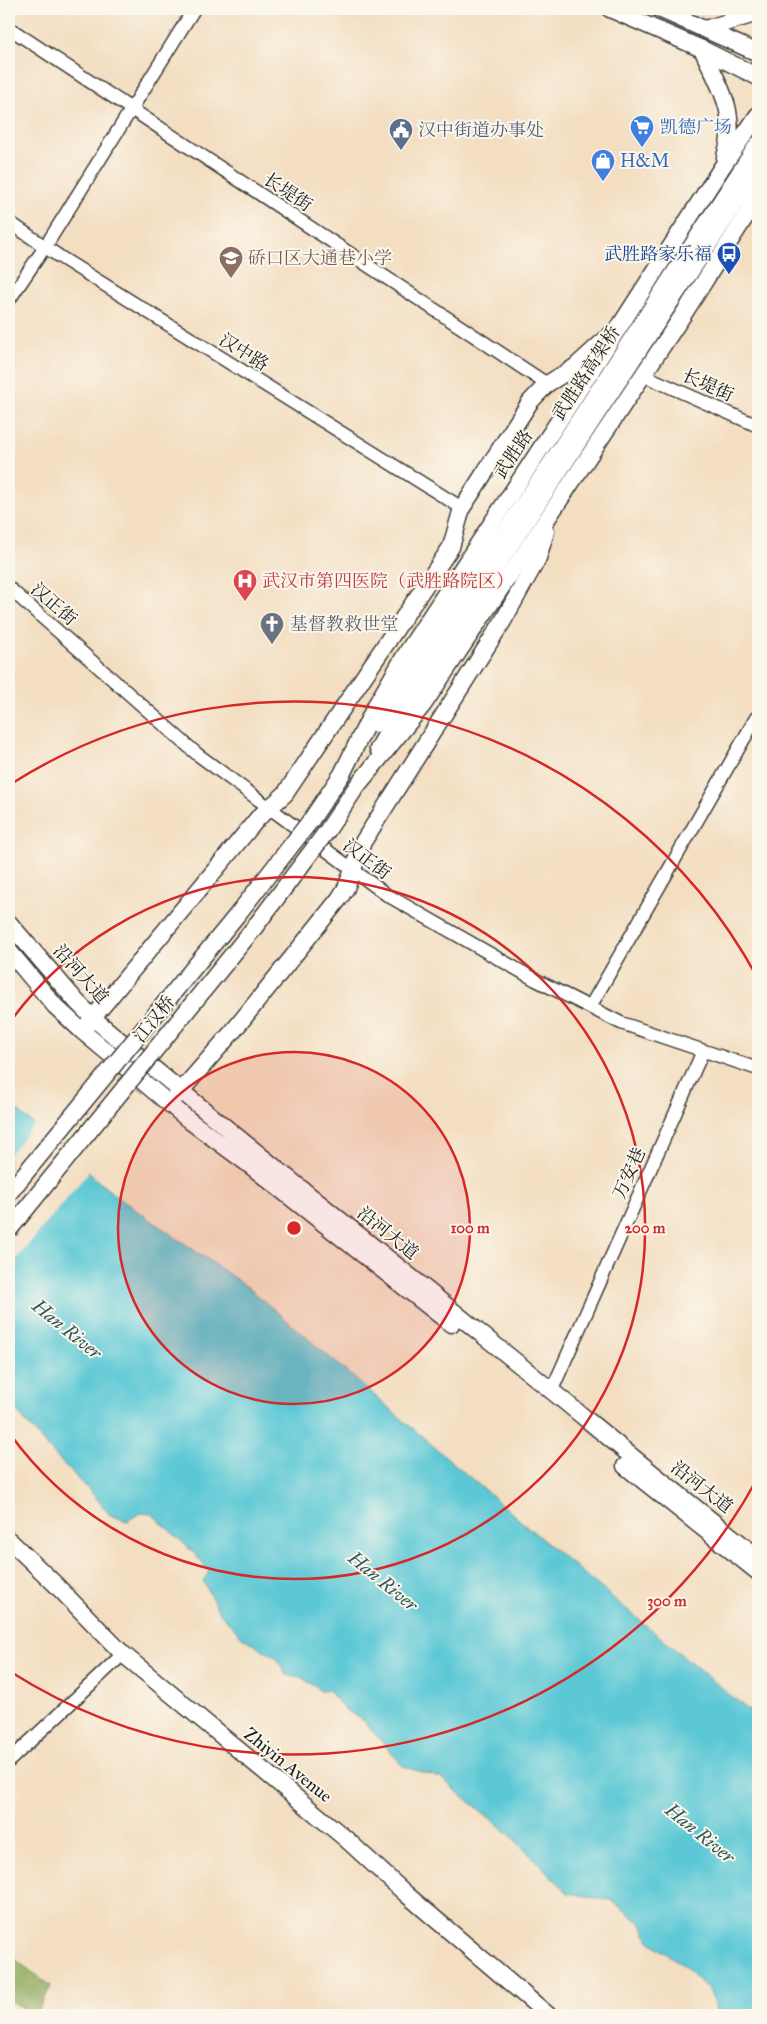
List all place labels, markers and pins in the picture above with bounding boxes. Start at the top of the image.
supermarket icon: 凯德广场 [629,114,655,148]
place label: 凯德广场 [660,116,732,138]
public building icon: 汉中街道办事处 [388,117,414,151]
place label: 汉中街道办事处 [418,119,544,141]
shop icon: H&M [590,148,616,182]
place label: H&M [620,150,669,172]
bus stop icon: 武胜路家乐福 [716,241,742,275]
place label: 武胜路家乐福 [604,243,712,265]
school or university icon: 硚口区大通巷小学 [218,245,244,279]
place label: 硚口区大通巷小学 [248,247,392,269]
hospital icon: 武汉市第四医院（武胜路院区） [232,568,258,602]
place label: 武汉市第四医院（武胜路院区） [262,570,514,592]
church icon: 基督教救世堂 [259,611,285,645]
place label: 基督教救世堂 [290,613,398,635]
centre of rings [285,1219,303,1237]

